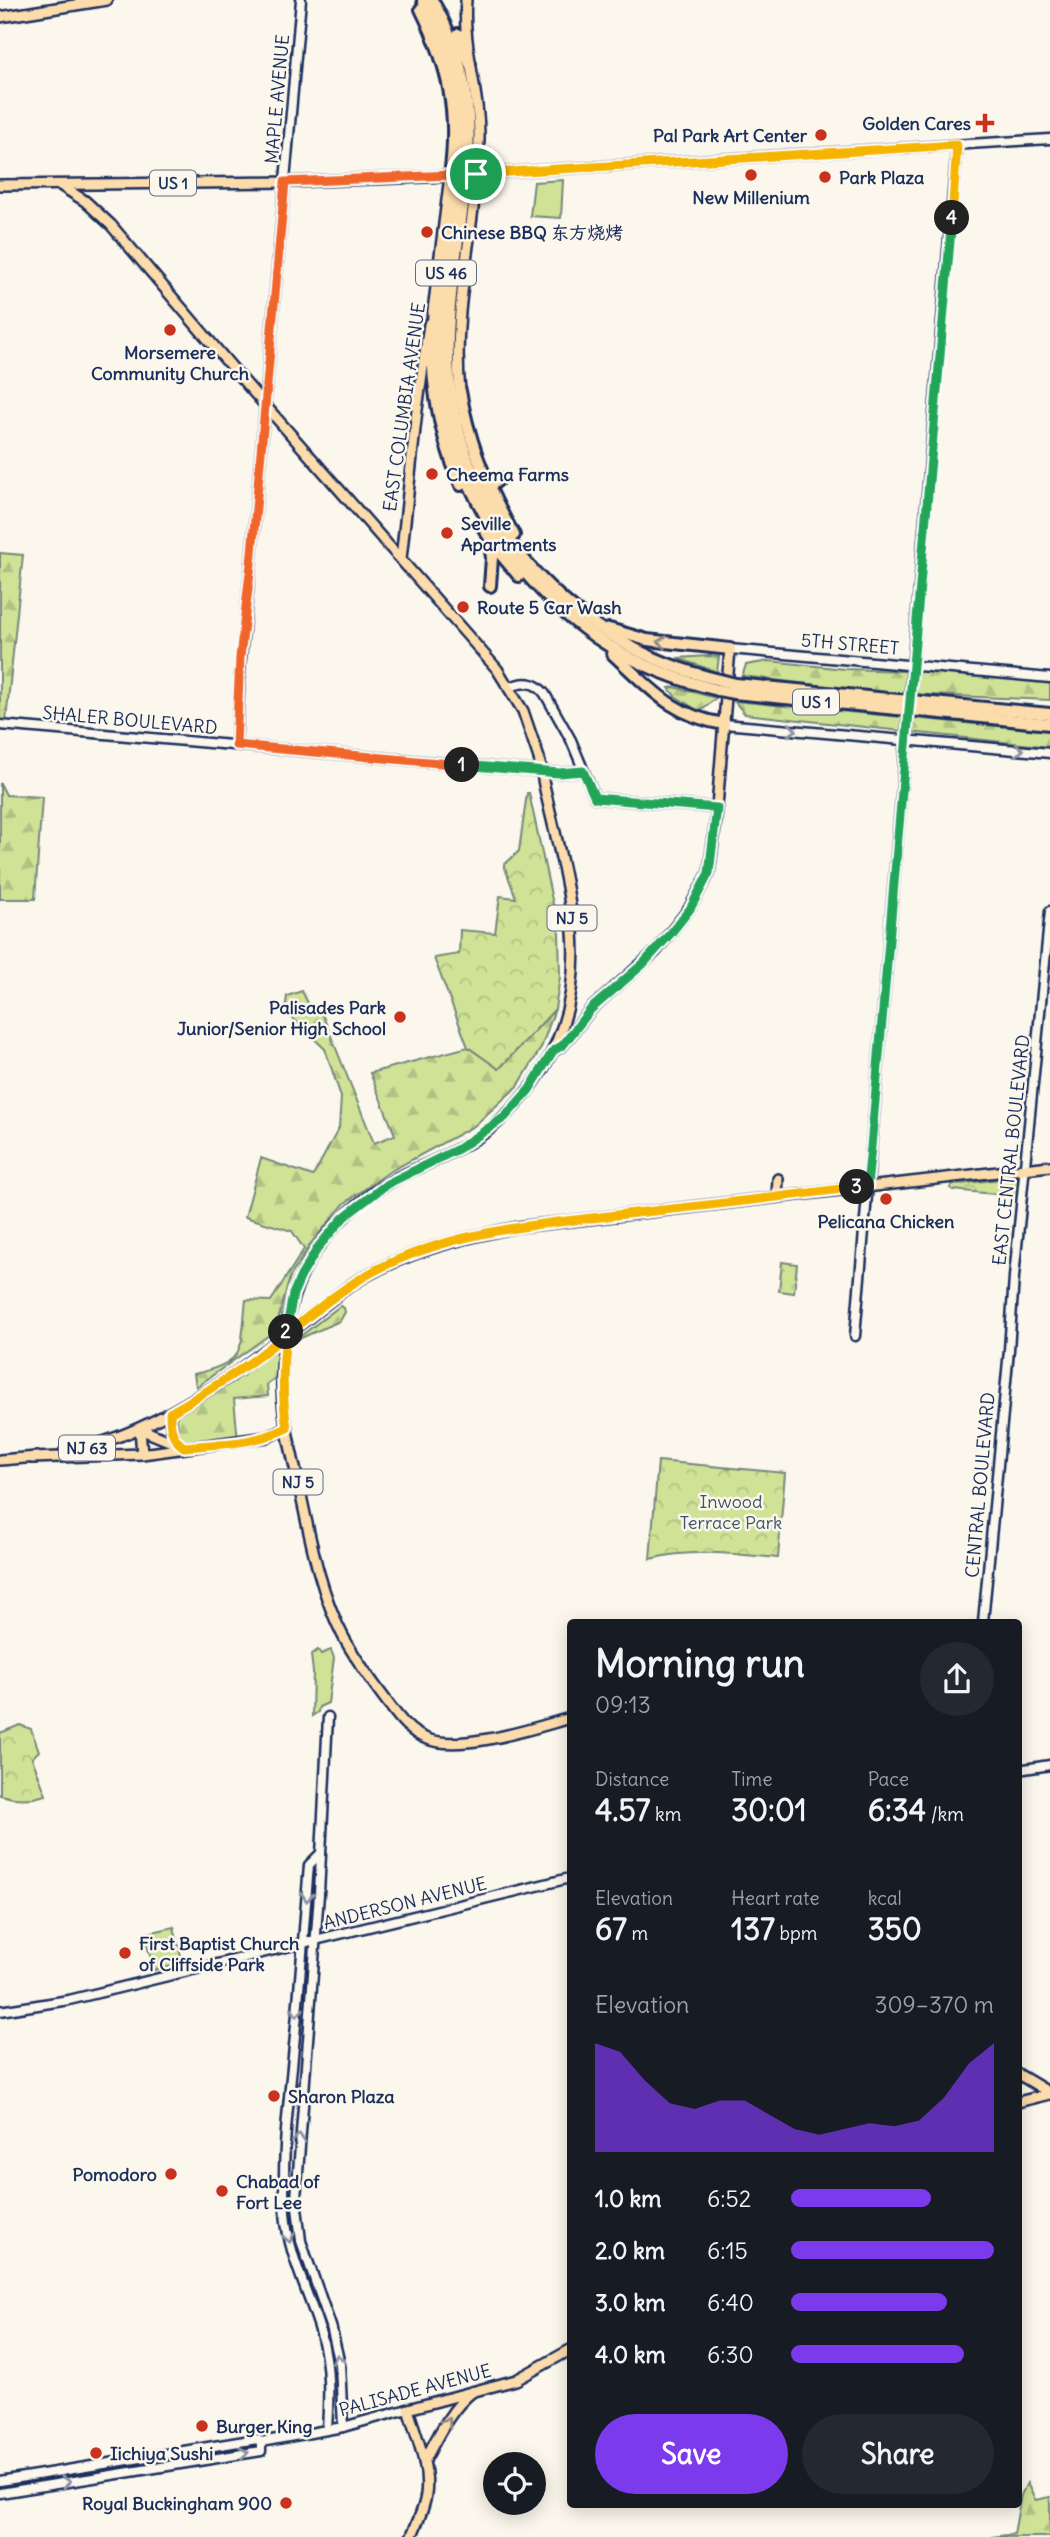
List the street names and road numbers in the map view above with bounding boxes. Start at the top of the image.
street label: MAPLE AVENUE [260,33,294,165]
road number: US 1 [150,170,196,196]
road number: US 46 [416,260,476,286]
street label: EAST COLUMBIA AVENUE [378,301,430,513]
street label: 5TH STREET [800,628,900,660]
road number: US 1 [793,690,839,715]
street label: SHALER BOULEVARD [42,701,218,739]
road number: NJ 5 [548,906,596,930]
street label: EAST CENTRAL BOULEVARD [987,1033,1035,1267]
street label: CENTRAL BOULEVARD [960,1391,1000,1579]
road number: NJ 63 [59,1436,115,1460]
road number: NJ 5 [274,1470,322,1494]
street label: ANDERSON AVENUE [321,1872,489,1934]
street label: PALISADE AVENUE [336,2359,494,2421]

